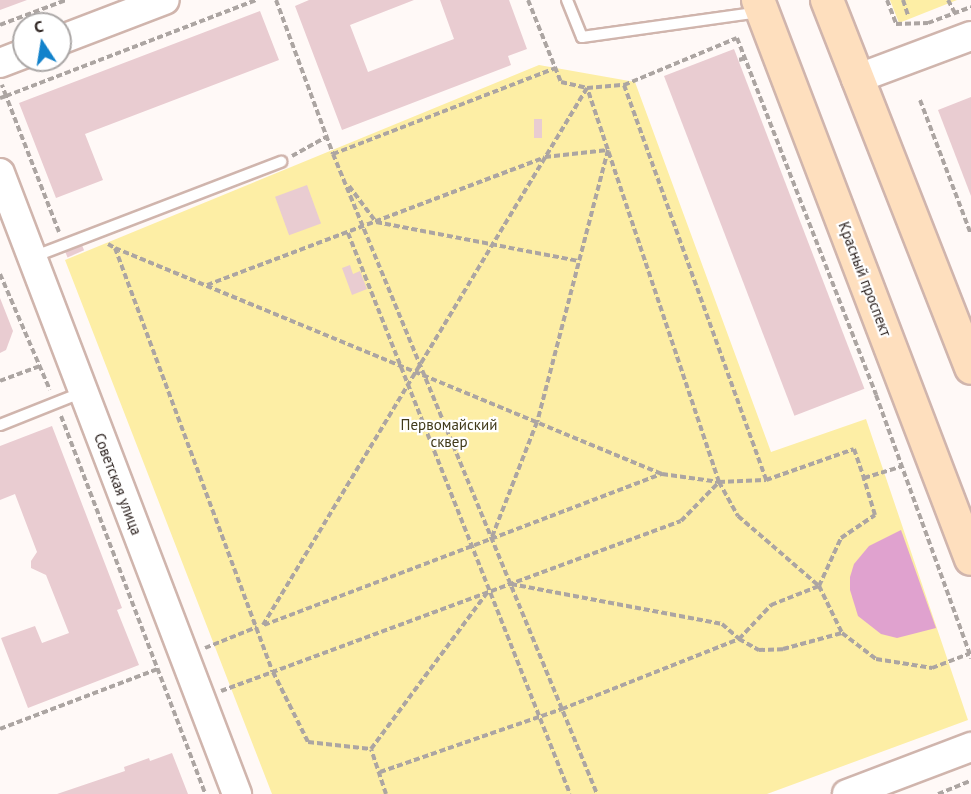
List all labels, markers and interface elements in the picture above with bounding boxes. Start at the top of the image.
north arrow [12,12,72,72]
text: С [32,16,45,37]
street label: Красный проспект [835,219,895,339]
park label: Первомайский сквер [401,415,497,450]
street label: Советская улица [90,431,146,537]

